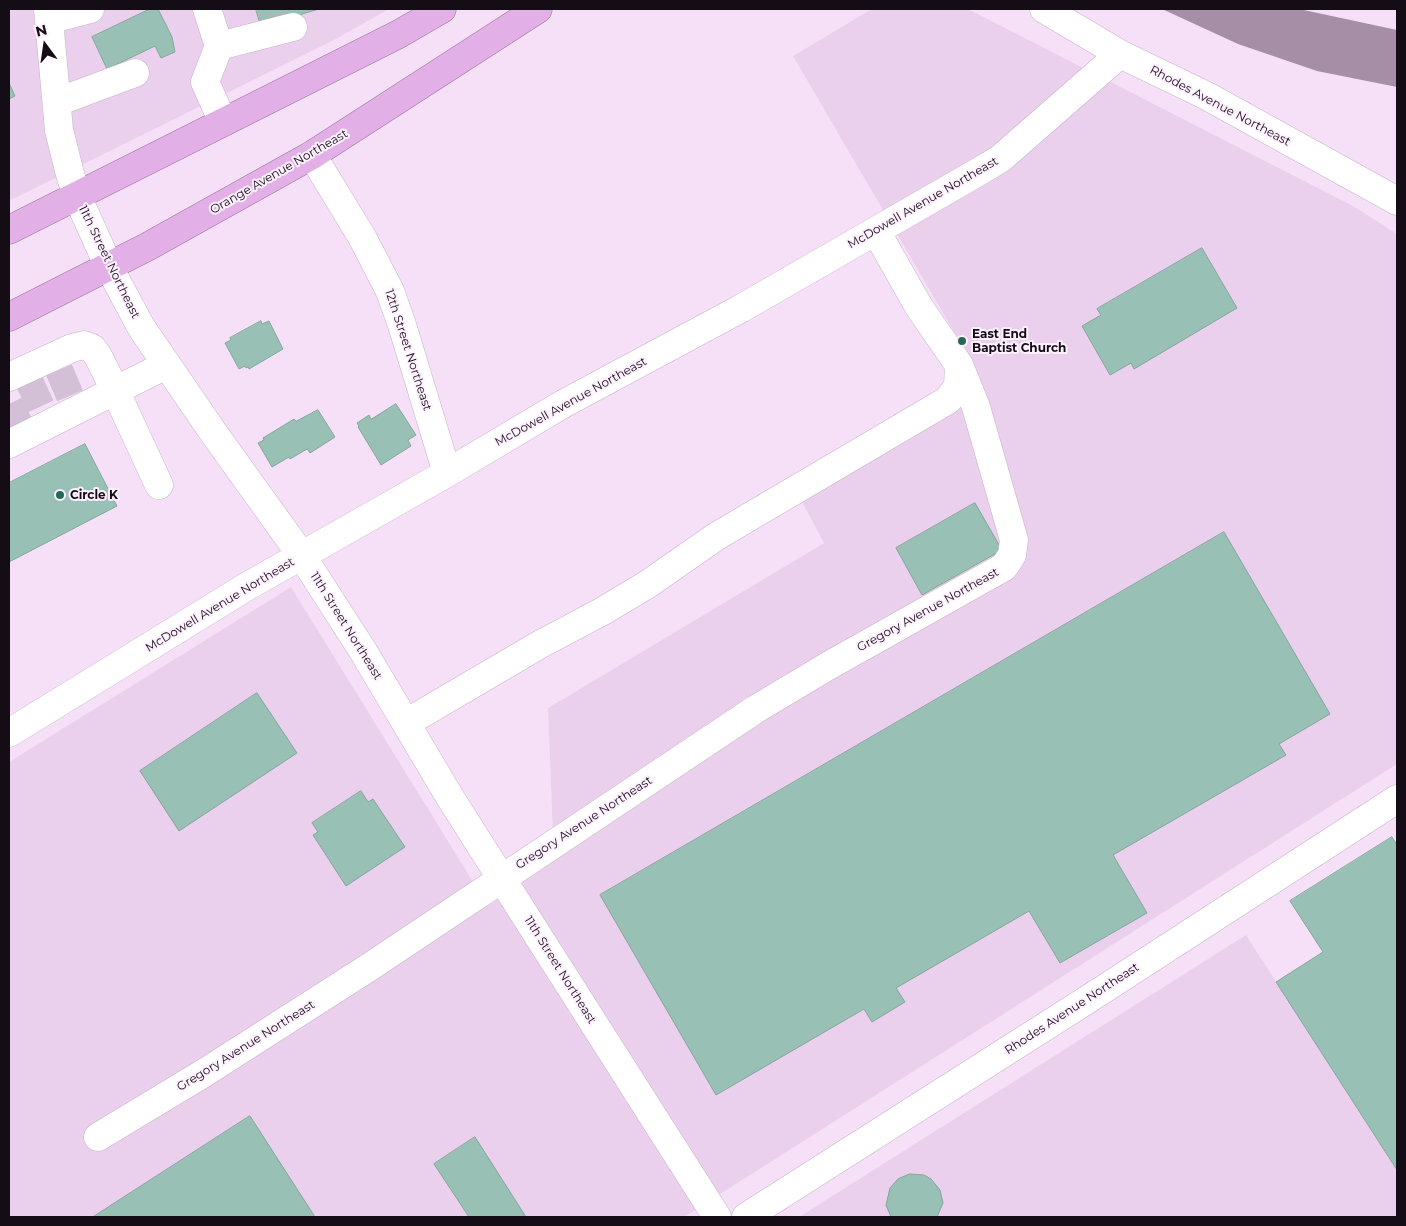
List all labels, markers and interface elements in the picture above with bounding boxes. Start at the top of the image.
north arrow [20,20,70,70]
text: N [34,20,49,41]
street label: Rhodes Avenue Northeast [1147,63,1293,149]
street label: Orange Avenue Northeast [208,127,350,217]
street label: McDowell Avenue Northeast [845,154,1001,252]
street label: 11th Street Northeast [75,203,143,321]
street label: 12th Street Northeast [382,287,434,413]
place label: East End Baptist Church [972,327,1066,355]
marker: East End Baptist Church [956,335,968,347]
street label: McDowell Avenue Northeast [493,354,649,450]
place label: Circle K [70,488,118,502]
marker: Circle K [54,489,66,501]
street label: McDowell Avenue Northeast [143,555,297,655]
street label: Gregory Avenue Northeast [855,565,1001,655]
street label: 11th Street Northeast [307,569,385,683]
street label: Gregory Avenue Northeast [513,773,655,873]
street label: 11th Street Northeast [521,913,599,1027]
street label: Rhodes Avenue Northeast [1002,960,1142,1058]
street label: Gregory Avenue Northeast [174,998,318,1094]

